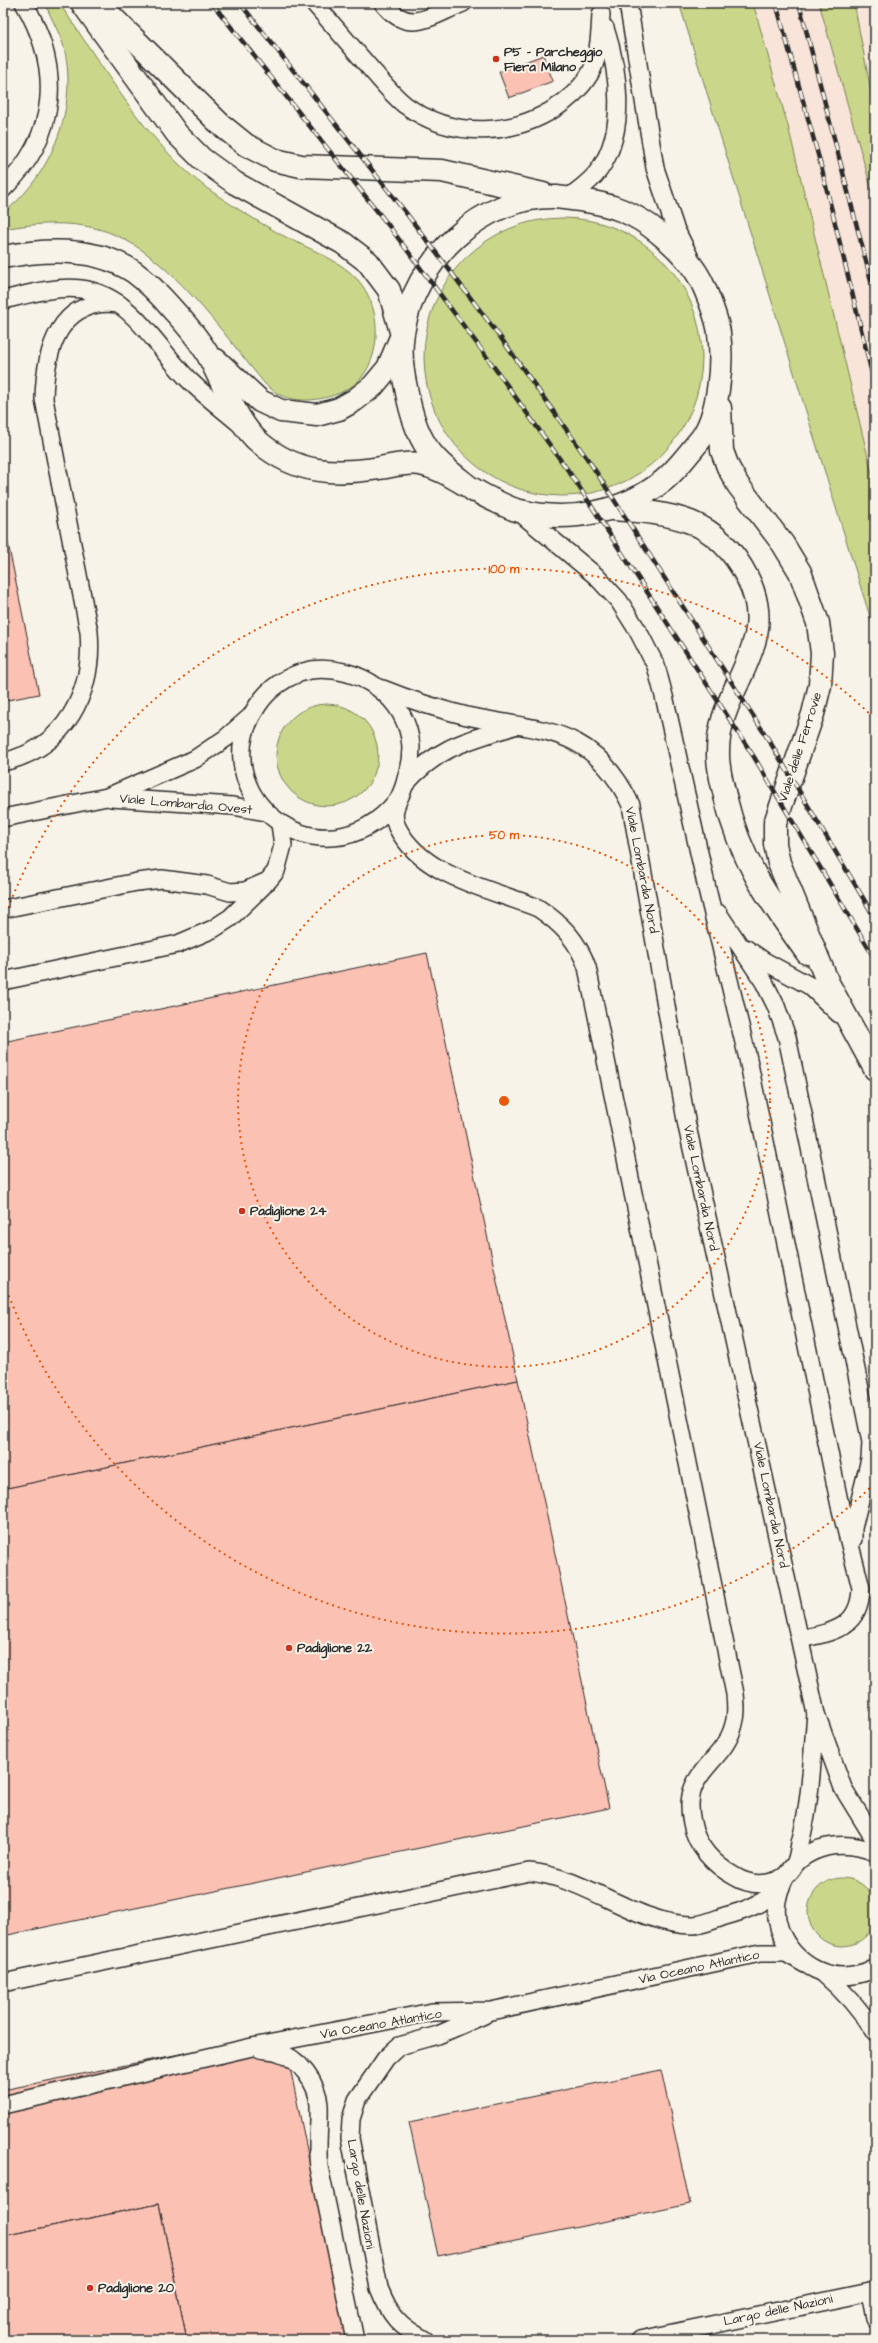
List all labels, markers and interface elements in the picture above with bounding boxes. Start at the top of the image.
place label: P5 - Parcheggio Fiera Milano [504,43,603,76]
marker: P5 - Parcheggio Fiera Milano [491,54,501,64]
text: 100 m [489,561,520,578]
street label: Viale delle Ferrovie [774,690,826,804]
street label: Viale Lombardia Ovest [119,789,254,819]
street label: Viale Lombardia Nord [621,805,663,935]
text: 50 m [489,827,520,844]
centre of rings [497,1094,511,1108]
street label: Viale Lombardia Nord [679,1123,723,1253]
place label: Padiglione 24 [250,1202,327,1222]
marker: Padiglione 24 [237,1206,247,1216]
street label: Viale Lombardia Nord [749,1440,793,1570]
place label: Padiglione 22 [297,1639,373,1659]
marker: Padiglione 22 [284,1643,294,1653]
street label: Via Oceano Atlantico [637,1945,762,1989]
street label: Via Oceano Atlantico [319,2004,444,2044]
street label: Largo delle Nazioni [342,2138,380,2250]
place label: Padiglione 20 [98,2279,175,2299]
marker: Padiglione 20 [85,2283,95,2293]
street label: Largo delle Nazioni [722,2290,834,2331]

